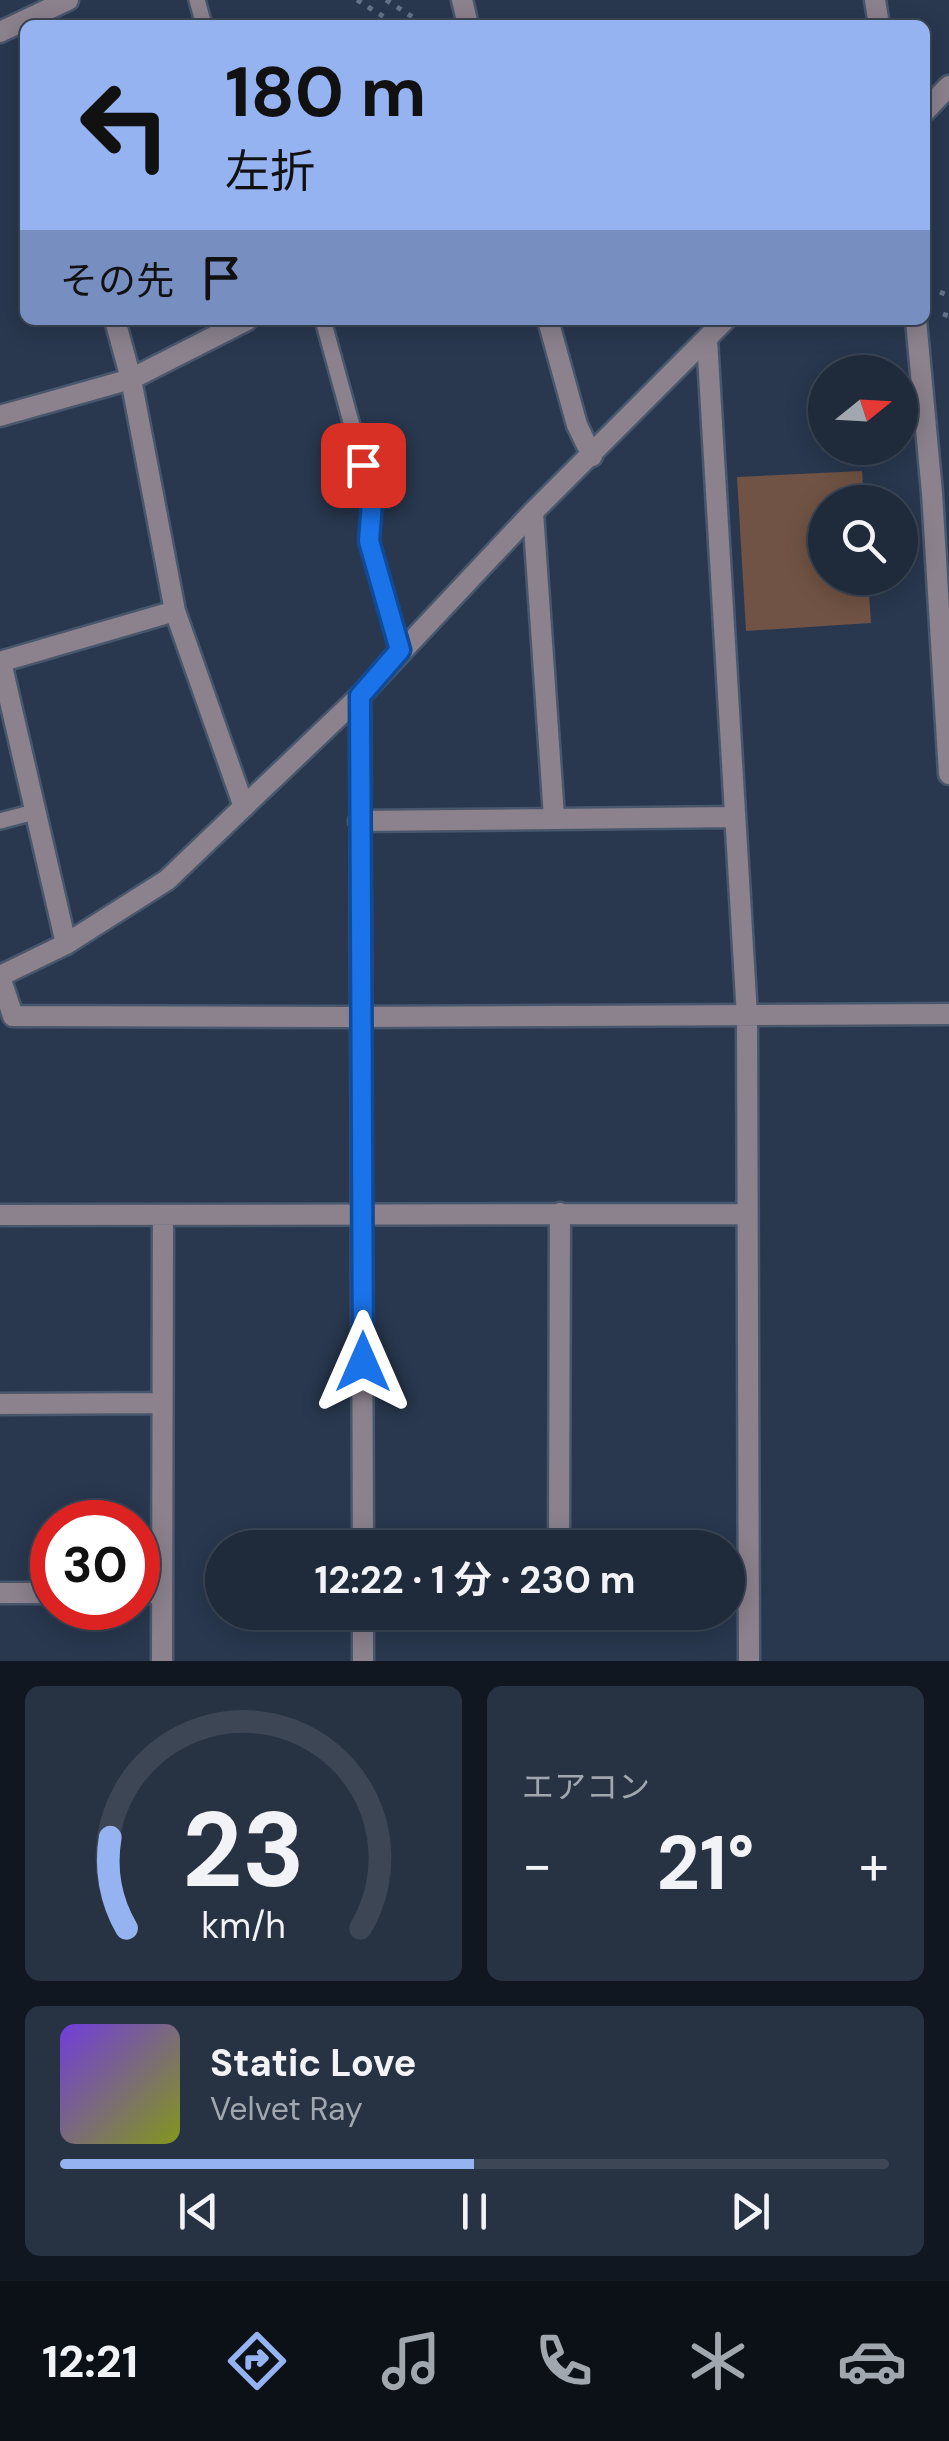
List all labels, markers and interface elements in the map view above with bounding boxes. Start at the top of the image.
text: 180 m [225,47,426,138]
icon: left [60,60,190,190]
text: 左折 [225,142,315,201]
icon: arrive [194,250,249,305]
text: その先 [60,256,174,306]
north arrow [808,355,918,465]
map controls [808,355,918,595]
pin [321,423,406,508]
icon: arrive [336,438,391,493]
button: search [808,485,918,595]
position arrow [311,1310,415,1414]
speed limit sign: 30 [30,1500,160,1630]
text: 12:22 · 1 分 · 230 m [314,1555,636,1605]
text: エアコン [522,1766,650,1808]
text: 23 [182,1783,305,1918]
text: 21° [657,1815,754,1912]
text: − [522,1829,552,1901]
text: + [859,1829,889,1901]
text: km/h [201,1903,286,1949]
text: Static Love [210,2038,416,2088]
text: Velvet Ray [210,2088,363,2130]
icon: previous [171,2184,226,2239]
icon: pause [447,2184,502,2239]
icon: next [723,2184,778,2239]
icon: directions [222,2326,292,2396]
icon: music [376,2326,446,2396]
icon: phone [529,2326,599,2396]
icon: climate [683,2326,753,2396]
icon: car [837,2326,907,2396]
text: 12:21 [42,2332,138,2391]

